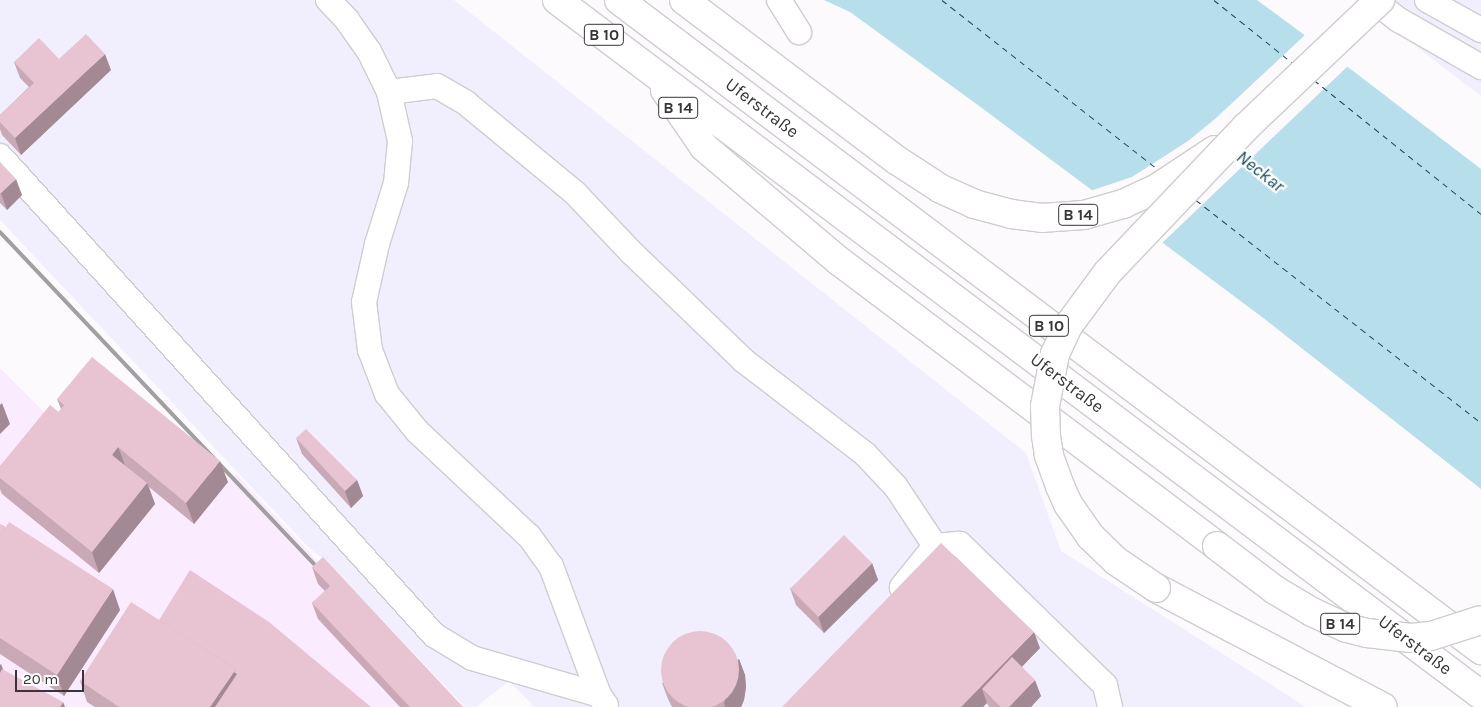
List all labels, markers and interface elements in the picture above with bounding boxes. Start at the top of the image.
road number: B 10 [583,22,625,48]
street label: Uferstraße [721,73,803,143]
road number: B 14 [658,95,698,122]
water label: Neckar [1231,146,1289,198]
road number: B 14 [1058,202,1098,228]
road number: B 10 [1028,312,1070,340]
street label: Uferstraße [1026,348,1108,418]
road number: B 14 [1320,610,1360,638]
street label: Uferstraße [1374,610,1456,680]
scale bar [18,660,86,692]
text: 20 m [23,670,58,688]

